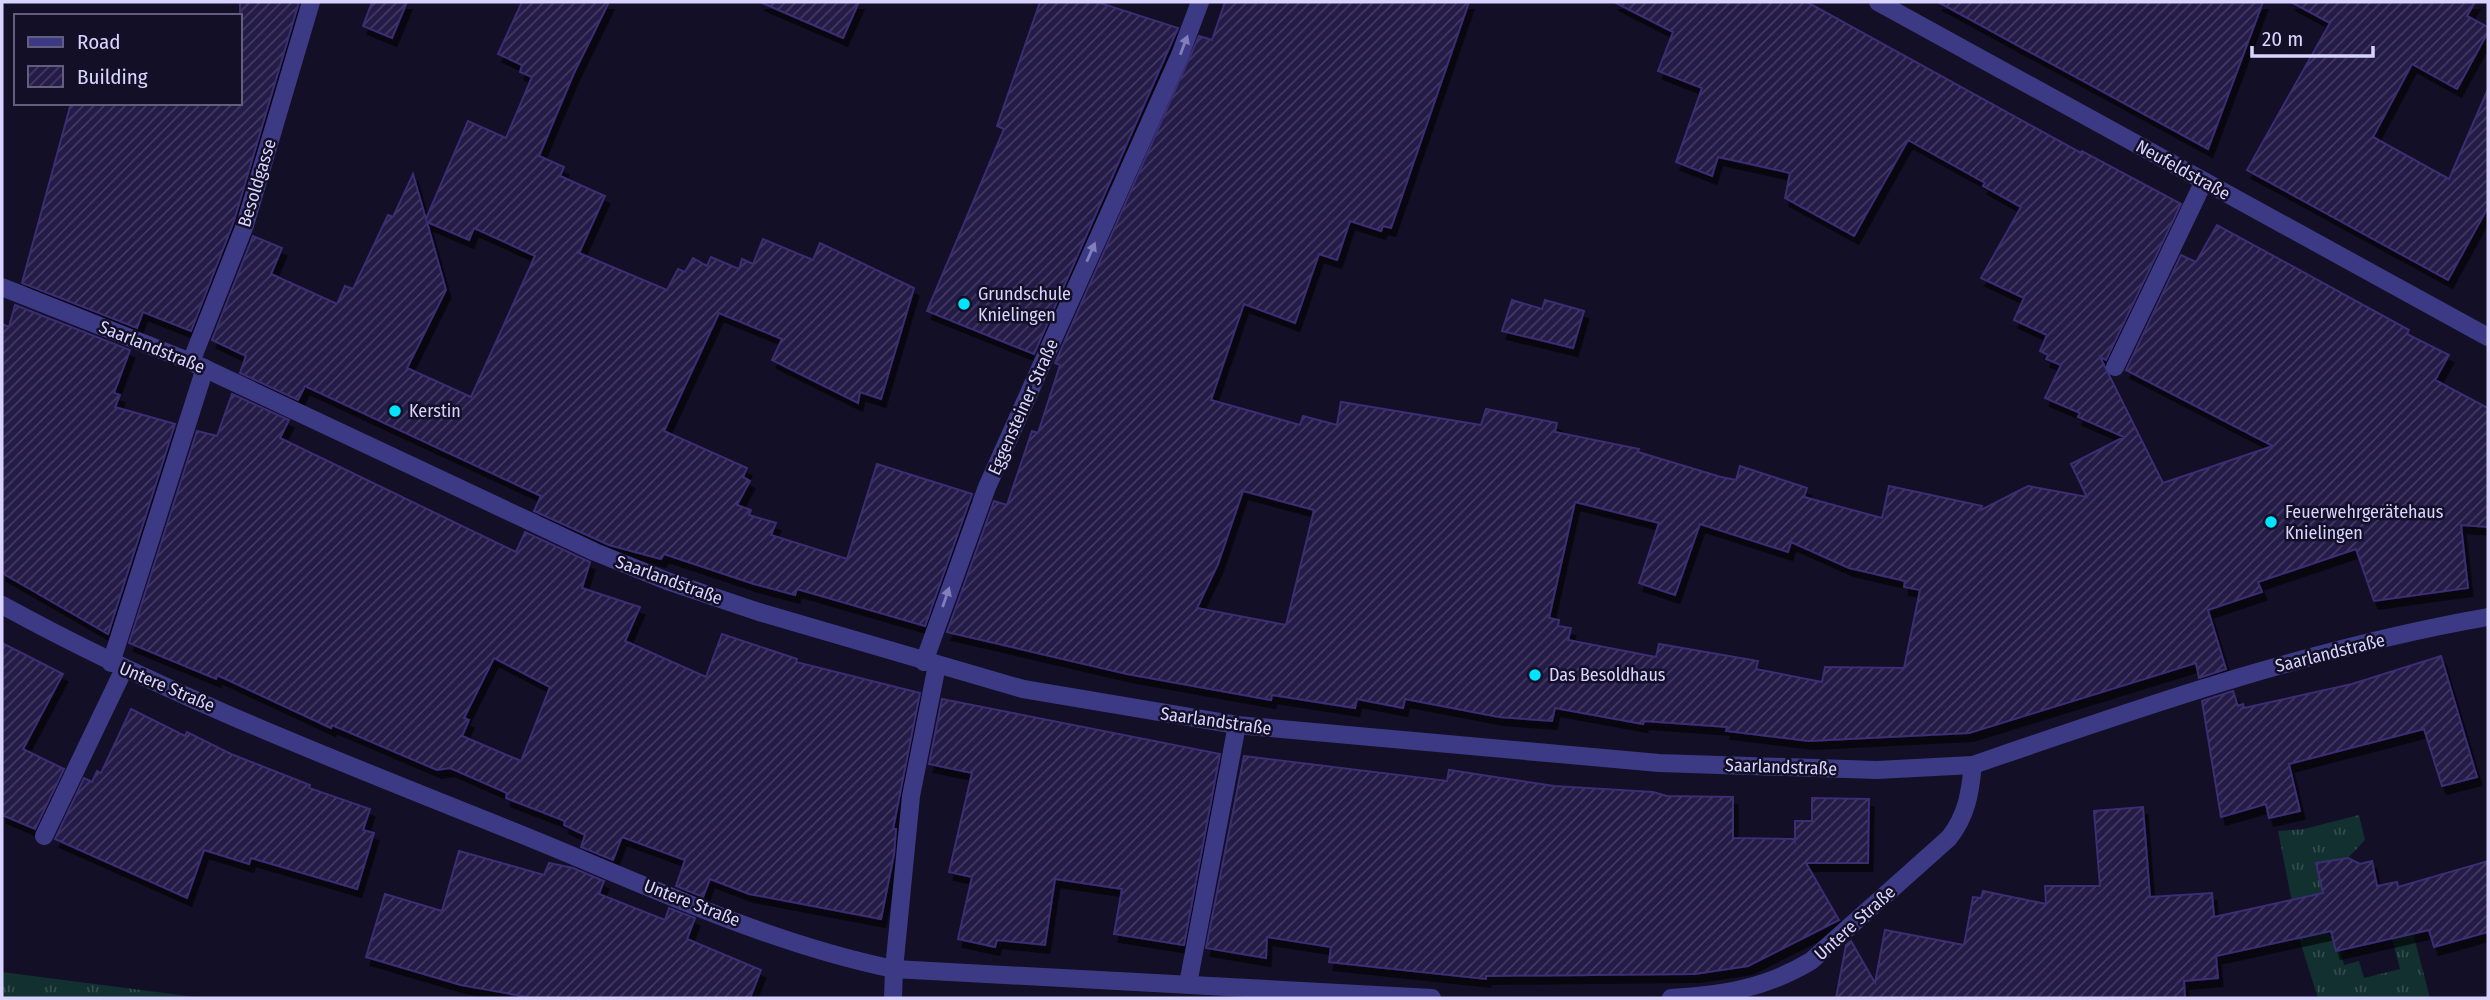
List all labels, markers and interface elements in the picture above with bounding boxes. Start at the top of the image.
legend [14,14,242,105]
scale bar [2252,14,2373,58]
text: 20 m [2262,26,2303,52]
text: Road [77,29,121,55]
one-way arrow [1179,34,1190,55]
text: Building [77,64,148,90]
street label: Neufeldstraße [2132,135,2234,205]
street label: Besoldgasse [233,136,281,230]
one-way arrow [1086,242,1097,263]
place label: Grundschule Knielingen [978,283,1071,326]
marker: Grundschule Knielingen [956,296,972,312]
street label: Saarlandstraße [96,316,208,378]
street label: Eggensteiner Straße [983,335,1063,478]
place label: Kerstin [409,400,461,422]
marker: Kerstin [387,403,403,419]
place label: Feuerwehrgerätehaus Knielingen [2285,501,2444,544]
marker: Feuerwehrgerätehaus Knielingen [2263,514,2279,530]
street label: Saarlandstraße [613,551,725,610]
one-way arrow [941,587,952,608]
street label: Saarlandstraße [2273,629,2387,677]
street label: Untere Straße [116,657,218,717]
place label: Das Besoldhaus [1549,664,1666,686]
marker: Das Besoldhaus [1527,667,1543,683]
street label: Saarlandstraße [1159,702,1273,740]
street label: Saarlandstraße [1725,754,1837,780]
street label: Untere Straße [641,875,743,931]
street label: Untere Straße [1810,881,1900,965]

